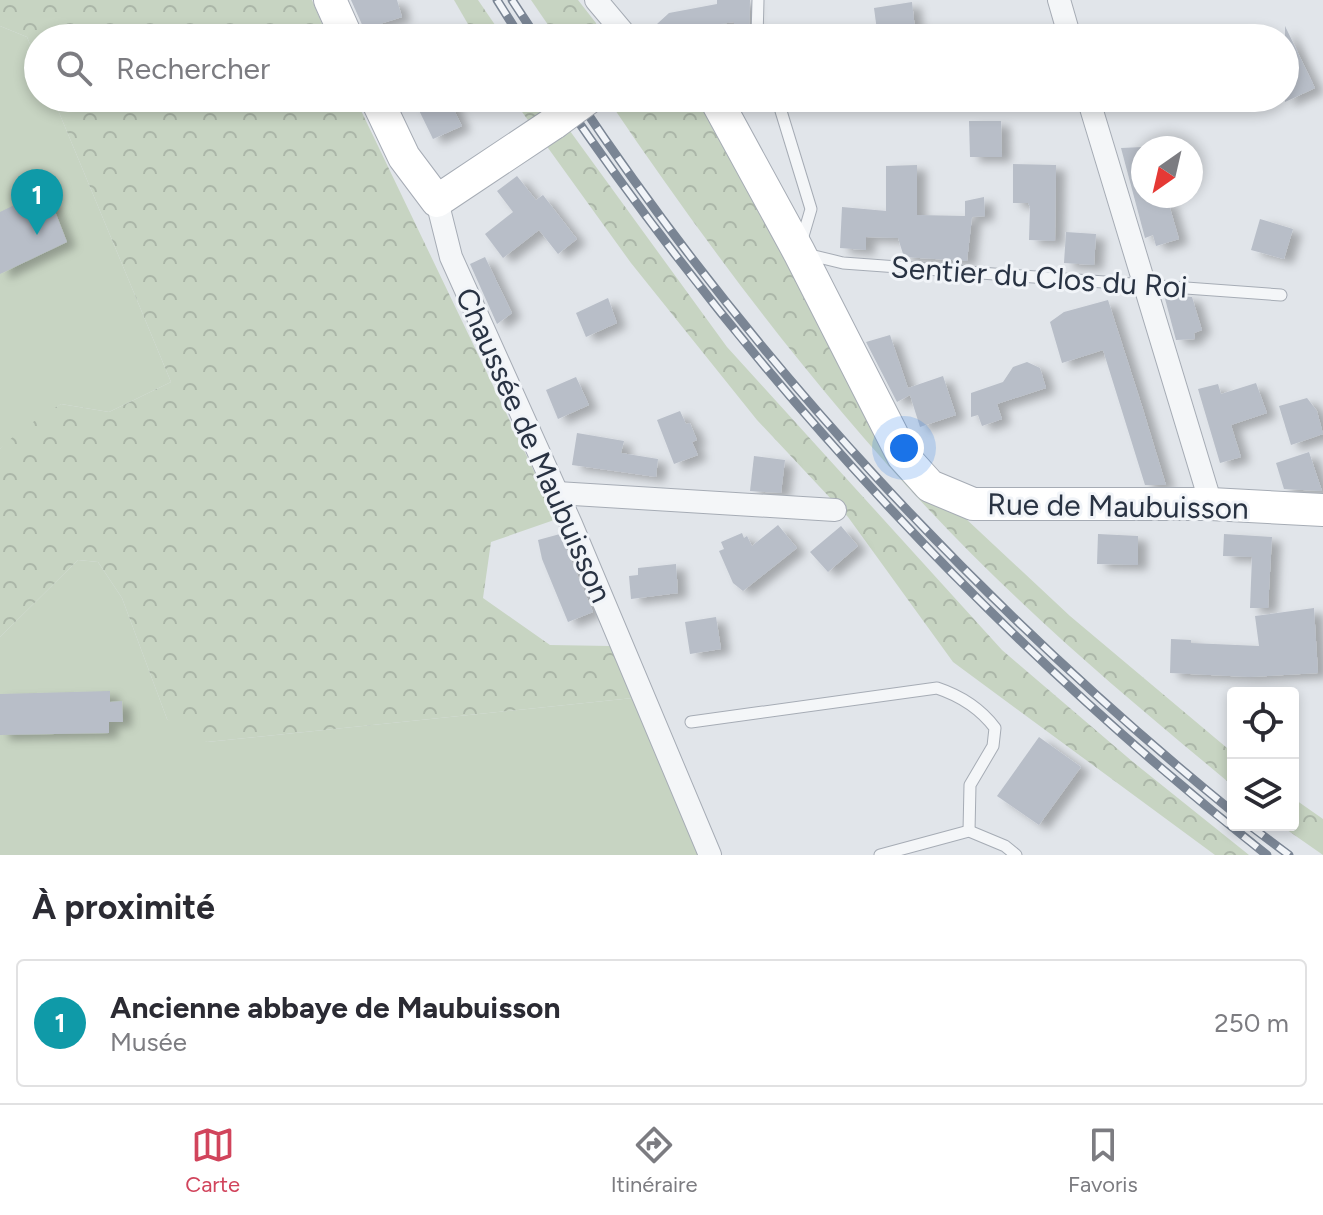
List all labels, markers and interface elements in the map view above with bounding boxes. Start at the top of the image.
search box [24,24,1299,112]
icon: search [52,46,96,90]
text: Rechercher [116,50,270,87]
north arrow [1131,136,1203,208]
pin: 1 [11,169,63,235]
street label: Sentier du Clos du Roi [889,248,1189,306]
street label: Chaussée de Maubuisson [448,282,620,608]
your location [884,428,924,468]
street label: Rue de Maubuisson [987,485,1249,527]
map controls [1227,687,1299,831]
button: locate [1227,687,1299,759]
button: layers [1227,759,1299,831]
text: À proximité [32,887,215,928]
text: Ancienne abbaye de Maubuisson [110,989,561,1026]
text: 1 [55,1007,65,1039]
text: 250 m [1214,1007,1289,1039]
text: Musée [110,1026,187,1058]
tab: Carte [185,1123,240,1198]
tab: Itinéraire [611,1123,698,1198]
tab: Favoris [1068,1123,1138,1198]

